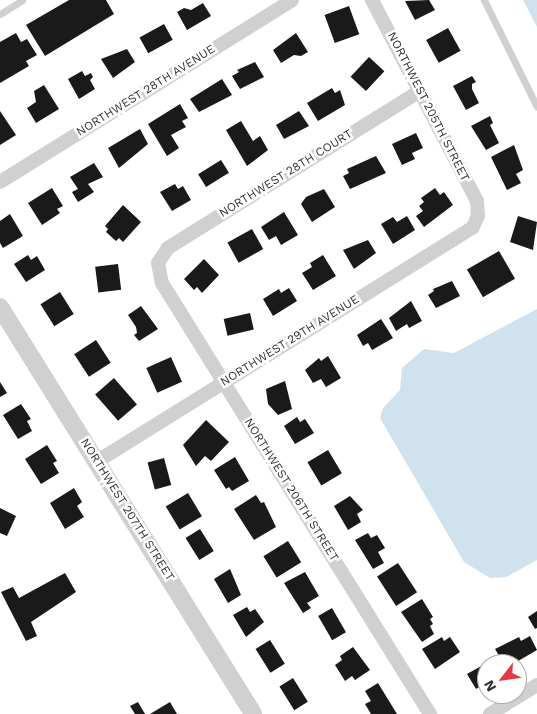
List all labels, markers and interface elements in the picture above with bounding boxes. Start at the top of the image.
street label: NORTHWEST 205TH STREET [384,30,472,184]
street label: NORTHWEST 28TH AVENUE [74,42,218,140]
street label: NORTHWEST 28TH COURT [217,127,355,221]
street label: NORTHWEST 29TH AVENUE [218,292,362,390]
street label: NORTHWEST 206TH STREET [241,416,341,564]
street label: NORTHWEST 207TH STREET [77,436,177,584]
north arrow [477,654,527,704]
text: N [480,678,499,694]

